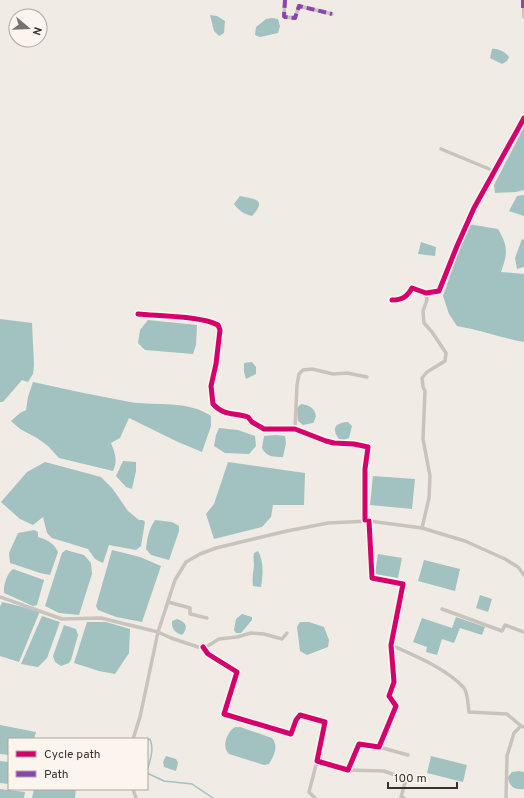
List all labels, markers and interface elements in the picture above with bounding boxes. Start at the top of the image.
north arrow [8,8,48,48]
text: N [29,25,44,37]
legend [8,738,148,790]
text: Cycle path [44,747,101,763]
scale bar [388,764,457,790]
text: Path [44,767,69,783]
text: 100 m [394,771,427,787]

